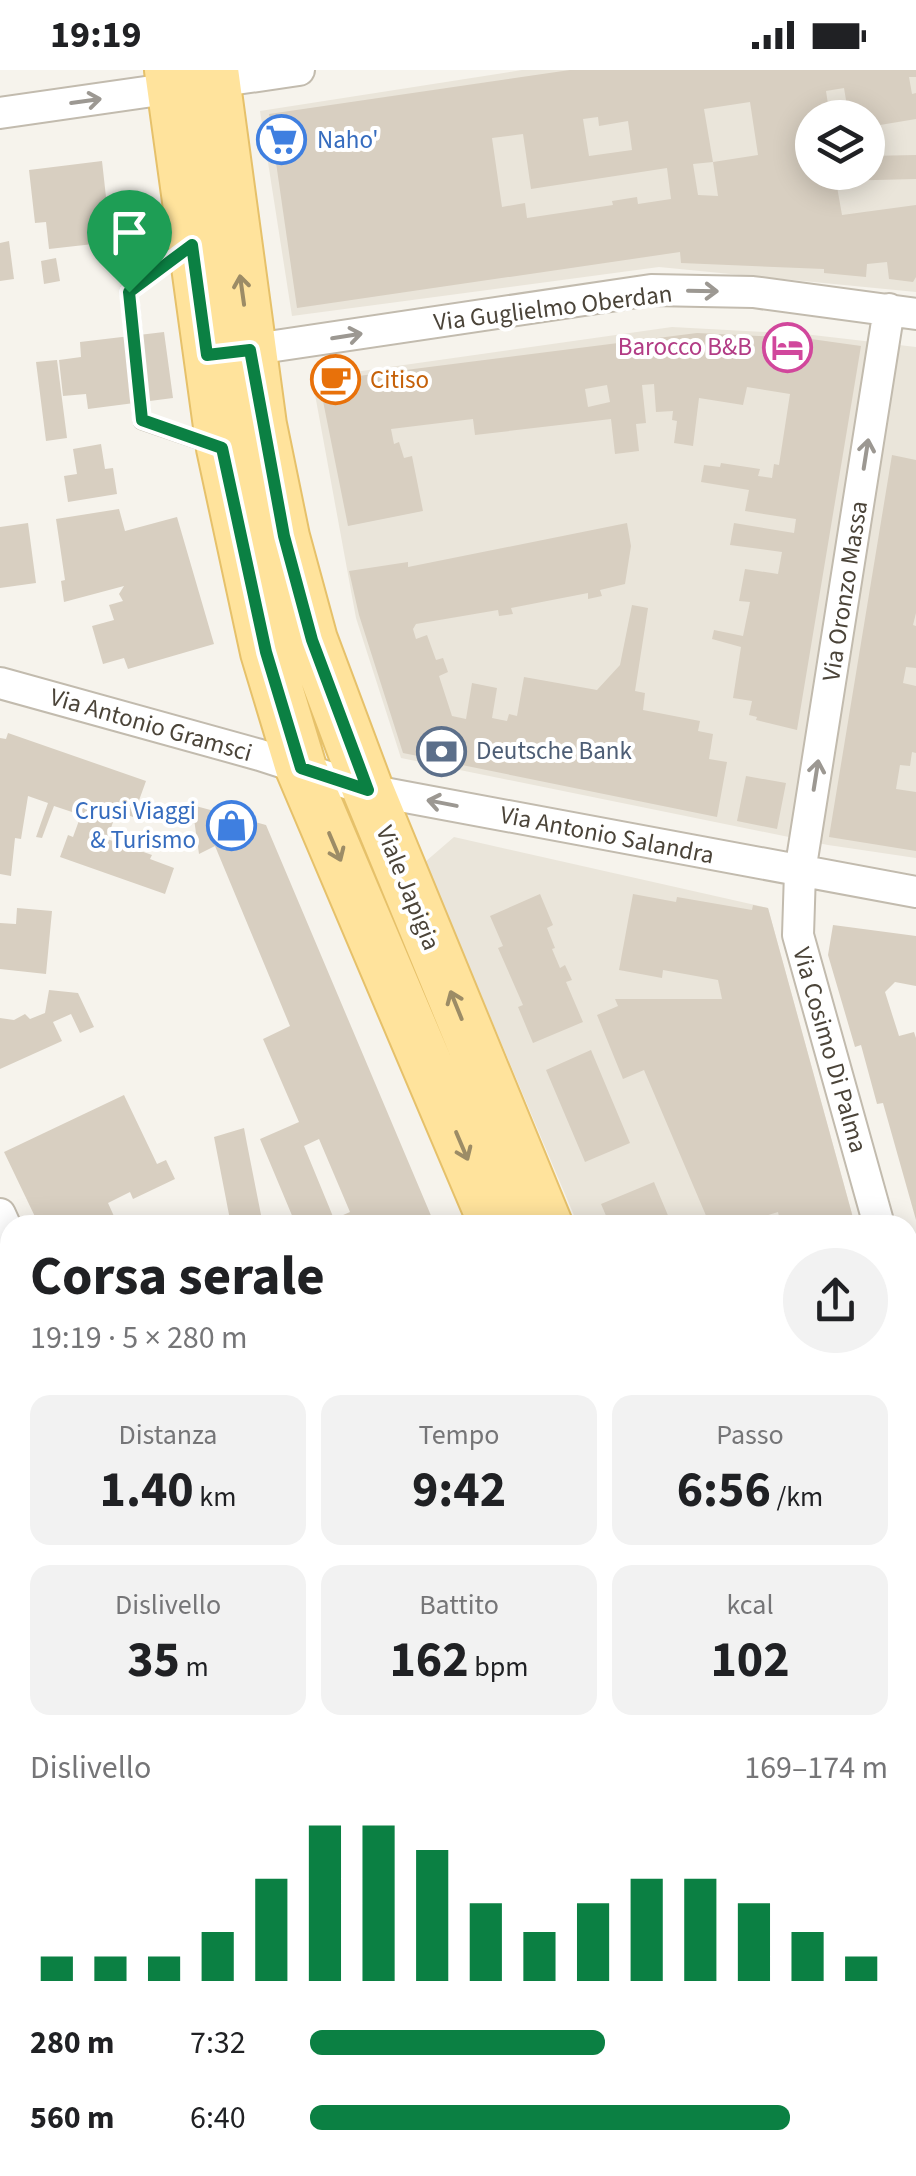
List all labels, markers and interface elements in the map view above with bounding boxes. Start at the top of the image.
text: 19:19 [50,8,142,62]
one-way arrow [69,91,101,109]
map controls [795,100,885,190]
button: layers [795,100,885,190]
supermarket icon: Naho' [256,114,308,166]
place label: Naho' [317,122,378,158]
pin [87,190,172,293]
icon: arrive [102,205,157,260]
one-way arrow [232,275,250,307]
street label: Via Guglielmo Oberdan [432,275,674,341]
one-way arrow [686,282,719,300]
hotel icon: Barocco B&B [761,321,813,373]
one-way arrow [330,326,362,344]
place label: Barocco B&B [618,329,752,365]
cafe icon: Citiso [309,354,361,406]
place label: Citiso [370,362,429,398]
one-way arrow [857,439,876,471]
street label: Via Oronzo Massa [813,498,877,684]
street label: Via Antonio Gramsci [46,679,256,771]
bank icon: Deutsche Bank [415,725,467,777]
place label: Deutsche Bank [476,733,632,769]
one-way arrow [807,760,825,792]
place label: Crusi Viaggi & Turismo [75,793,196,858]
one-way arrow [427,793,459,812]
street label: Via Antonio Salandra [497,797,717,873]
shop icon: Crusi Viaggi & Turismo [205,799,257,851]
street label: Viale Japigia [367,820,449,956]
one-way arrow [327,831,345,862]
street label: Via Cosimo Di Palma [783,943,877,1157]
one-way arrow [446,991,464,1021]
one-way arrow [454,1130,472,1161]
text: Corsa serale [30,1238,325,1316]
button: share [783,1248,888,1353]
text: 19:19 · 5 × 280 m [30,1315,248,1361]
text: Distanza [119,1415,217,1455]
text: Tempo [419,1415,499,1455]
text: Passo [716,1415,784,1455]
text: 1.40 [100,1455,194,1526]
text: 9:42 [412,1455,506,1526]
text: 6:56 [677,1455,771,1526]
text: km [194,1477,236,1517]
text: /km [771,1477,823,1517]
text: Dislivello [115,1585,221,1625]
text: Battito [419,1585,499,1625]
text: kcal [726,1585,774,1625]
text: 35 [127,1625,180,1696]
text: 162 [389,1625,469,1696]
text: 102 [710,1625,790,1696]
text: m [180,1647,209,1687]
text: bpm [469,1647,529,1687]
text: Dislivello [30,1745,151,1791]
text: 169–174 m [744,1745,888,1791]
text: 280 m [30,2020,115,2066]
text: 7:32 [190,2020,246,2066]
text: 560 m [30,2095,115,2141]
text: 6:40 [190,2095,246,2141]

